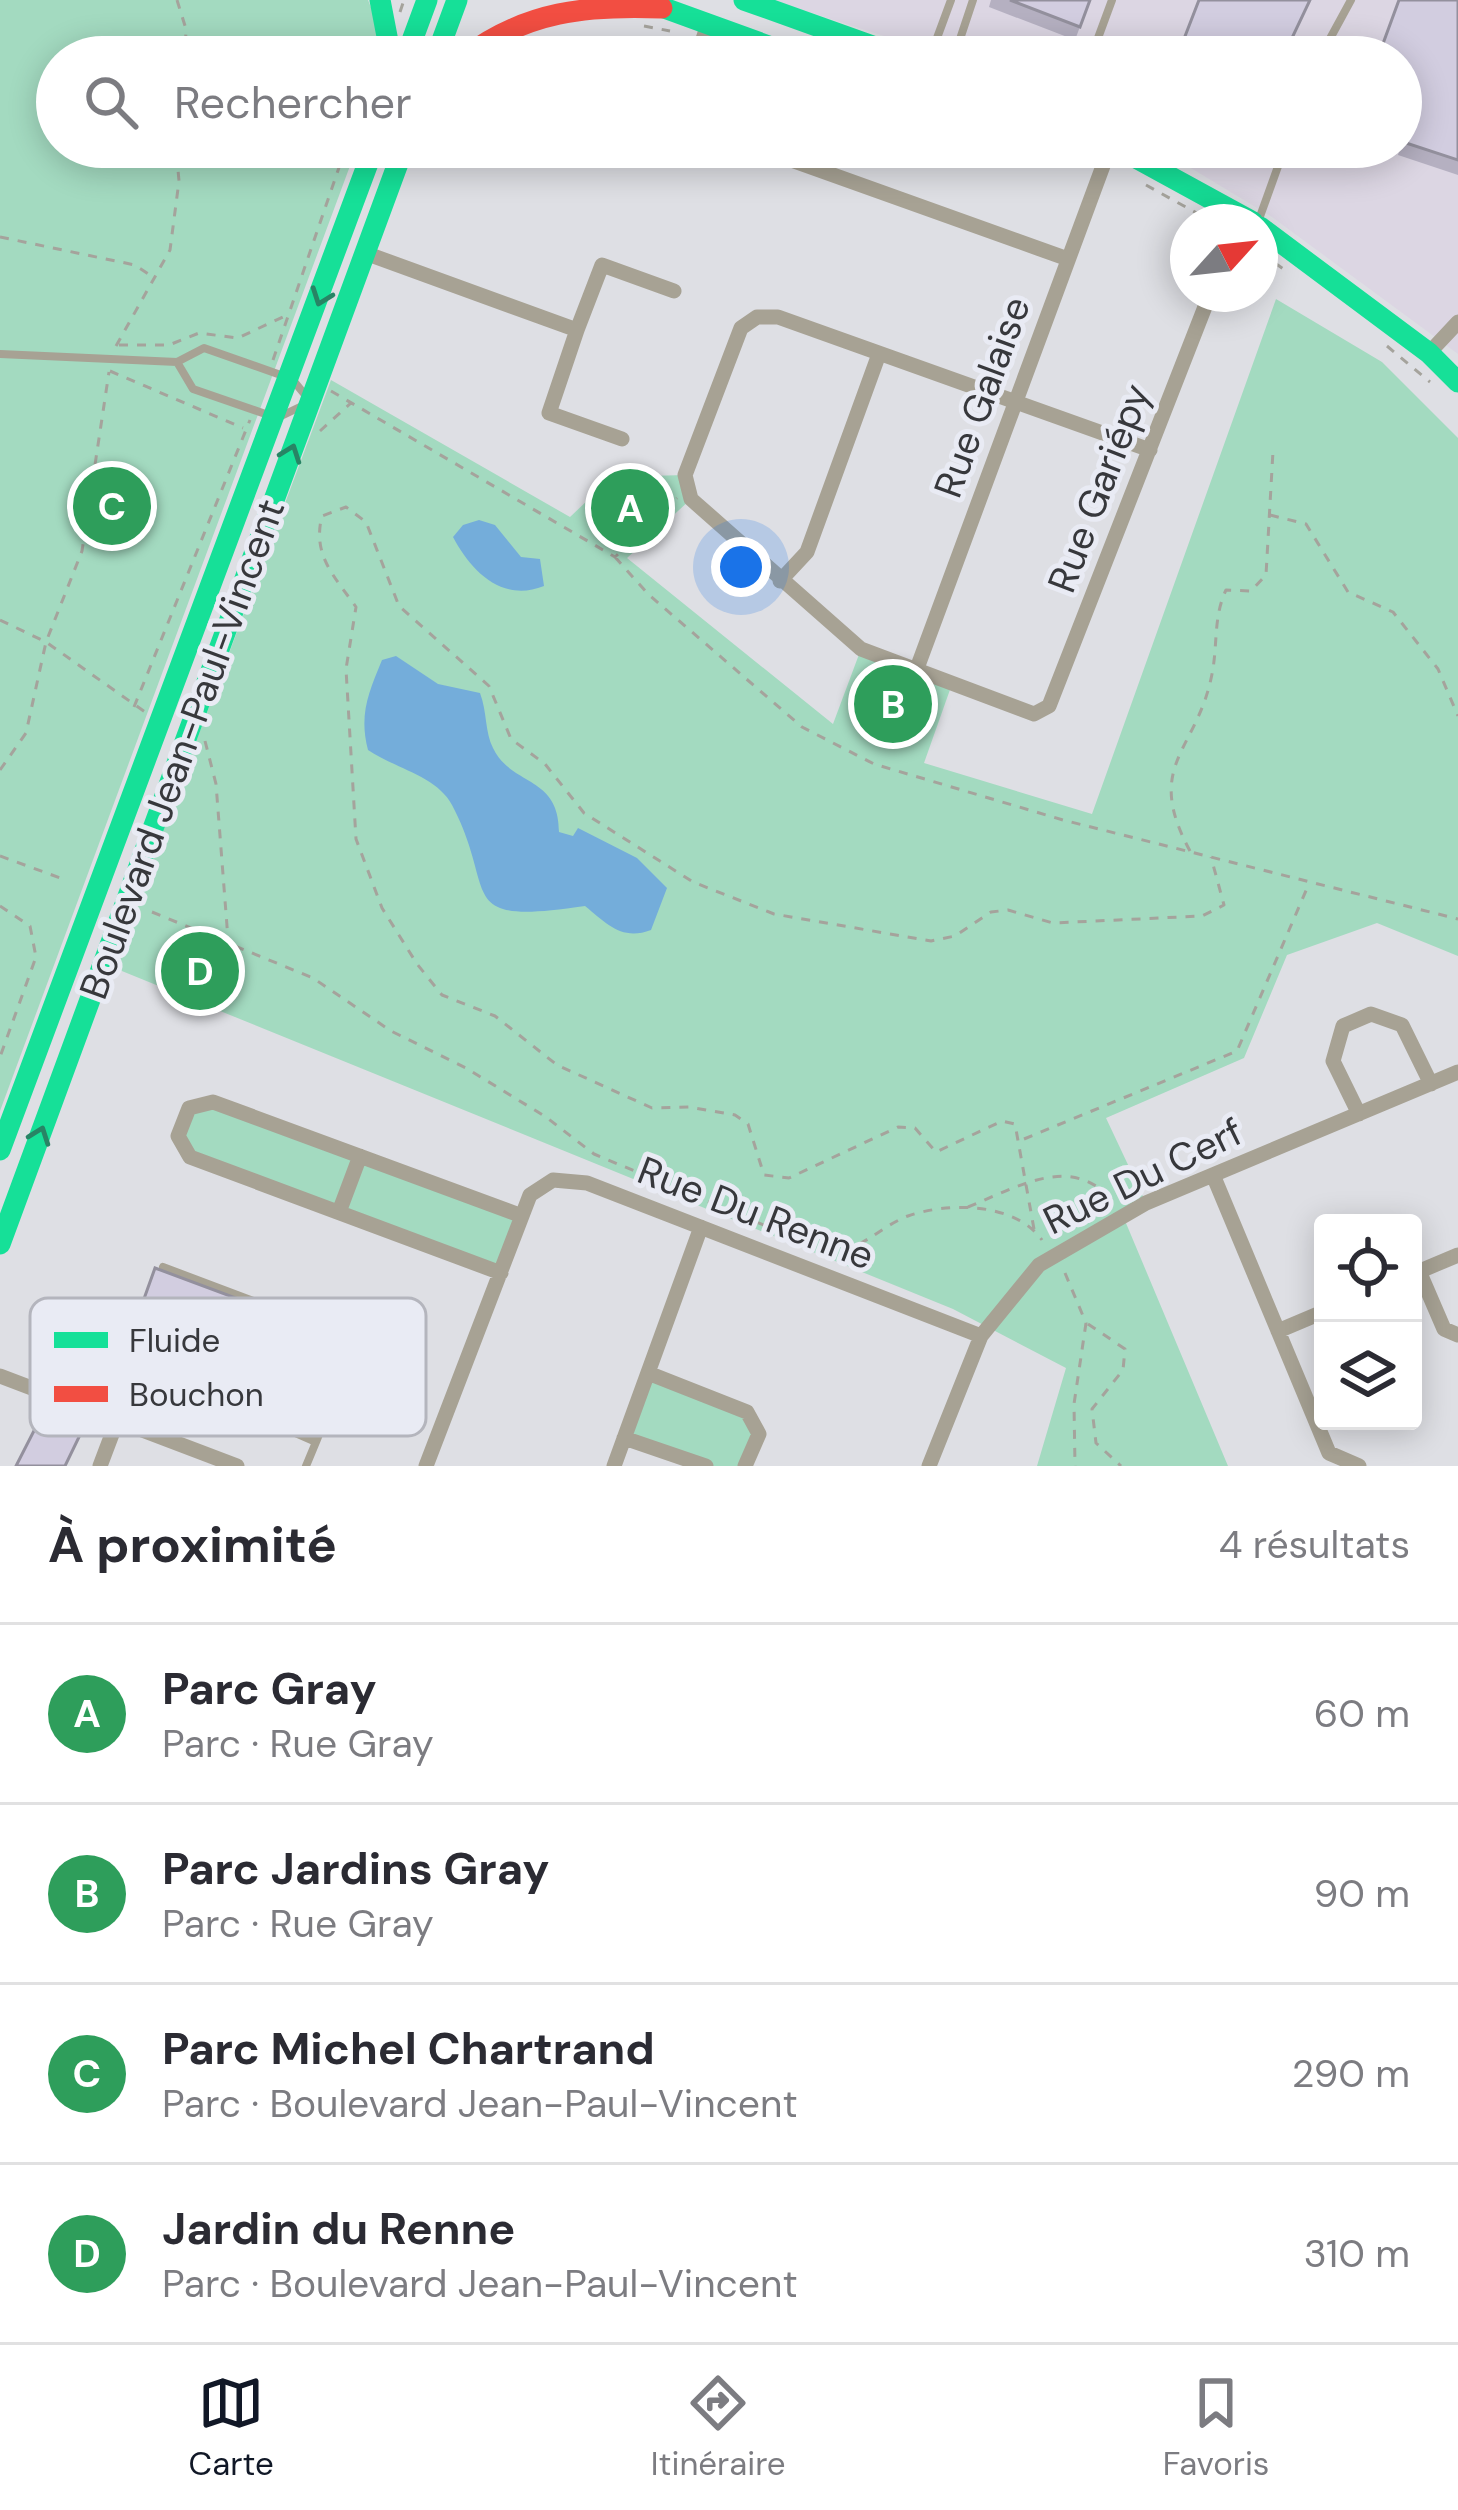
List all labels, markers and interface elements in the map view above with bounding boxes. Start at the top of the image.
search box [36,36,1422,168]
icon: search [78,69,144,135]
text: Rechercher [174,73,412,132]
north arrow [1170,204,1278,312]
one-way arrow [311,285,335,306]
street label: Rue Galaise [922,290,1042,504]
street label: Rue Gariépy [1036,376,1162,600]
one-way arrow [276,444,301,465]
pin: C [73,461,151,551]
pin: A [591,463,669,553]
street label: Boulevard Jean-Paul-Vincent [68,492,296,1006]
your location [711,537,771,597]
pin: B [854,659,932,749]
pin: D [161,926,239,1016]
street label: Rue Du Cerf [1035,1106,1251,1246]
one-way arrow [26,1125,51,1146]
street label: Rue Du Renne [631,1145,881,1281]
map controls [1314,1214,1422,1430]
button: locate [1314,1214,1422,1322]
legend [30,1298,426,1436]
text: Fluide [129,1319,220,1362]
button: layers [1314,1322,1422,1430]
text: Bouchon [129,1373,264,1416]
text: À proximité [48,1511,337,1578]
text: 4 résultats [1219,1519,1410,1570]
text: Parc Gray [162,1659,377,1718]
text: A [73,1688,101,1739]
text: 60 m [1314,1688,1410,1739]
text: Parc · Rue Gray [162,1718,434,1769]
text: Parc Jardins Gray [162,1839,549,1898]
text: B [75,1868,99,1919]
text: 90 m [1314,1868,1410,1919]
text: Parc · Rue Gray [162,1898,434,1949]
text: Parc Michel Chartrand [162,2019,655,2078]
text: C [73,2048,101,2099]
text: 290 m [1292,2048,1410,2099]
text: Parc · Boulevard Jean-Paul-Vincent [162,2078,798,2129]
text: Jardin du Renne [162,2199,515,2258]
text: D [73,2228,101,2279]
text: 310 m [1304,2228,1410,2279]
text: Parc · Boulevard Jean-Paul-Vincent [162,2258,798,2309]
tab: Carte [189,2370,274,2485]
tab: Itinéraire [651,2370,786,2485]
tab: Favoris [1163,2370,1269,2485]

